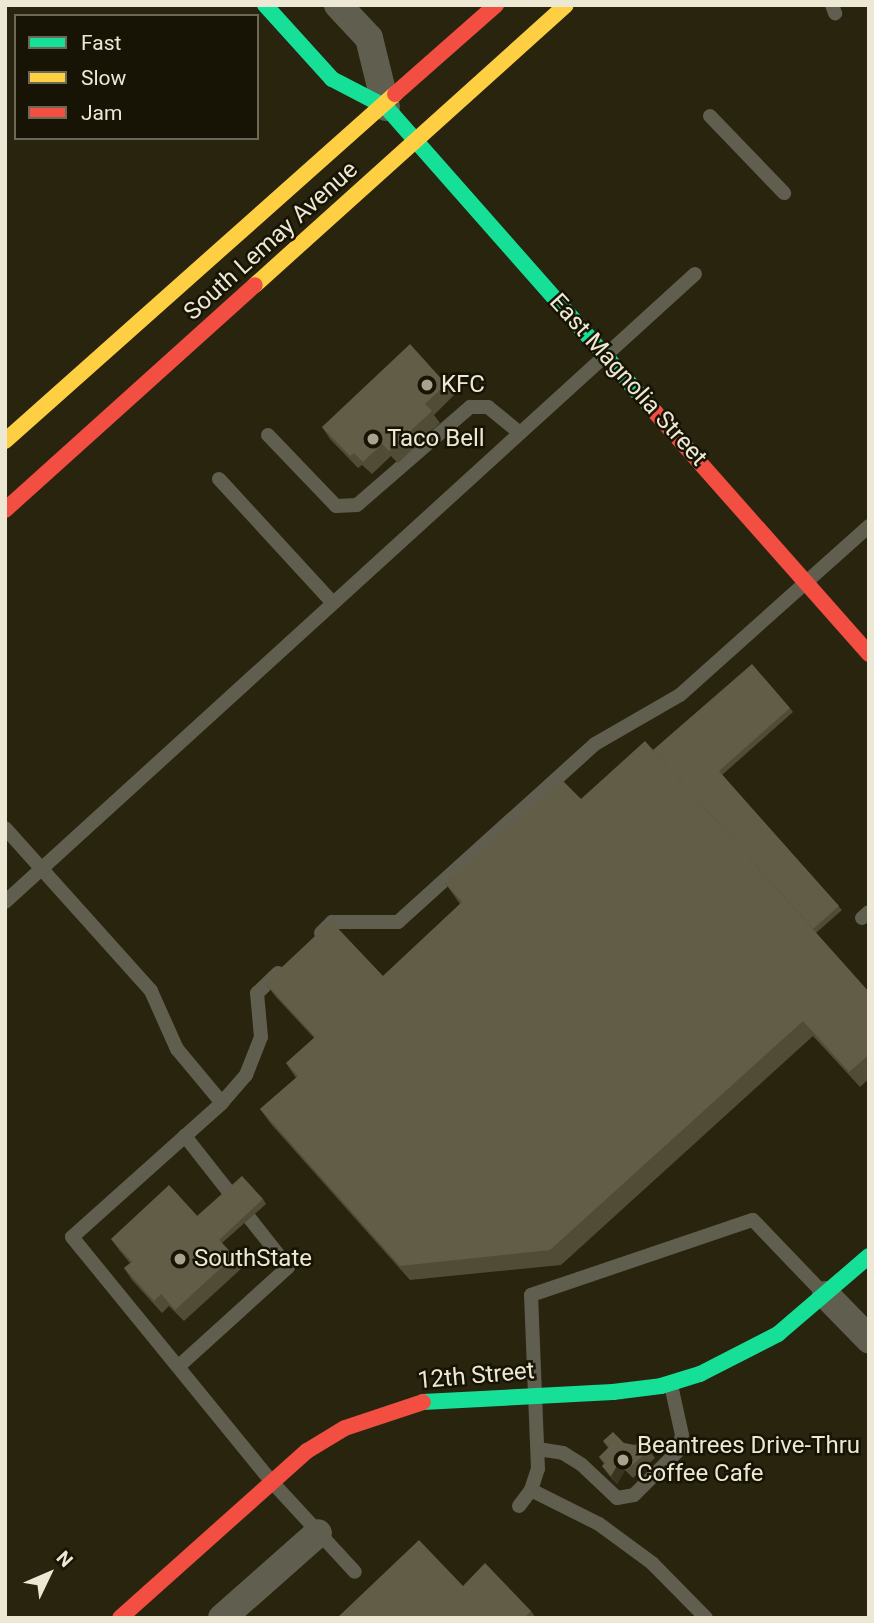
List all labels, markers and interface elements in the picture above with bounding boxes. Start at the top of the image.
legend [14,14,259,140]
text: Fast [81,31,121,55]
text: Slow [81,66,126,90]
text: Jam [81,101,122,125]
street label: South Lemay Avenue [178,156,364,326]
street label: East Magnolia Street [543,288,713,472]
place label: KFC [441,371,485,399]
marker: KFC [419,377,435,393]
place label: Taco Bell [387,425,485,453]
marker: Taco Bell [365,431,381,447]
place label: SouthState [194,1245,312,1273]
marker: SouthState [172,1251,188,1267]
street label: 12th Street [416,1357,536,1395]
place label: Beantrees Drive-Thru Coffee Cafe [637,1432,860,1488]
marker: Beantrees Drive-Thru Coffee Cafe [615,1452,631,1468]
north arrow [14,1539,84,1609]
text: N [52,1546,77,1572]

